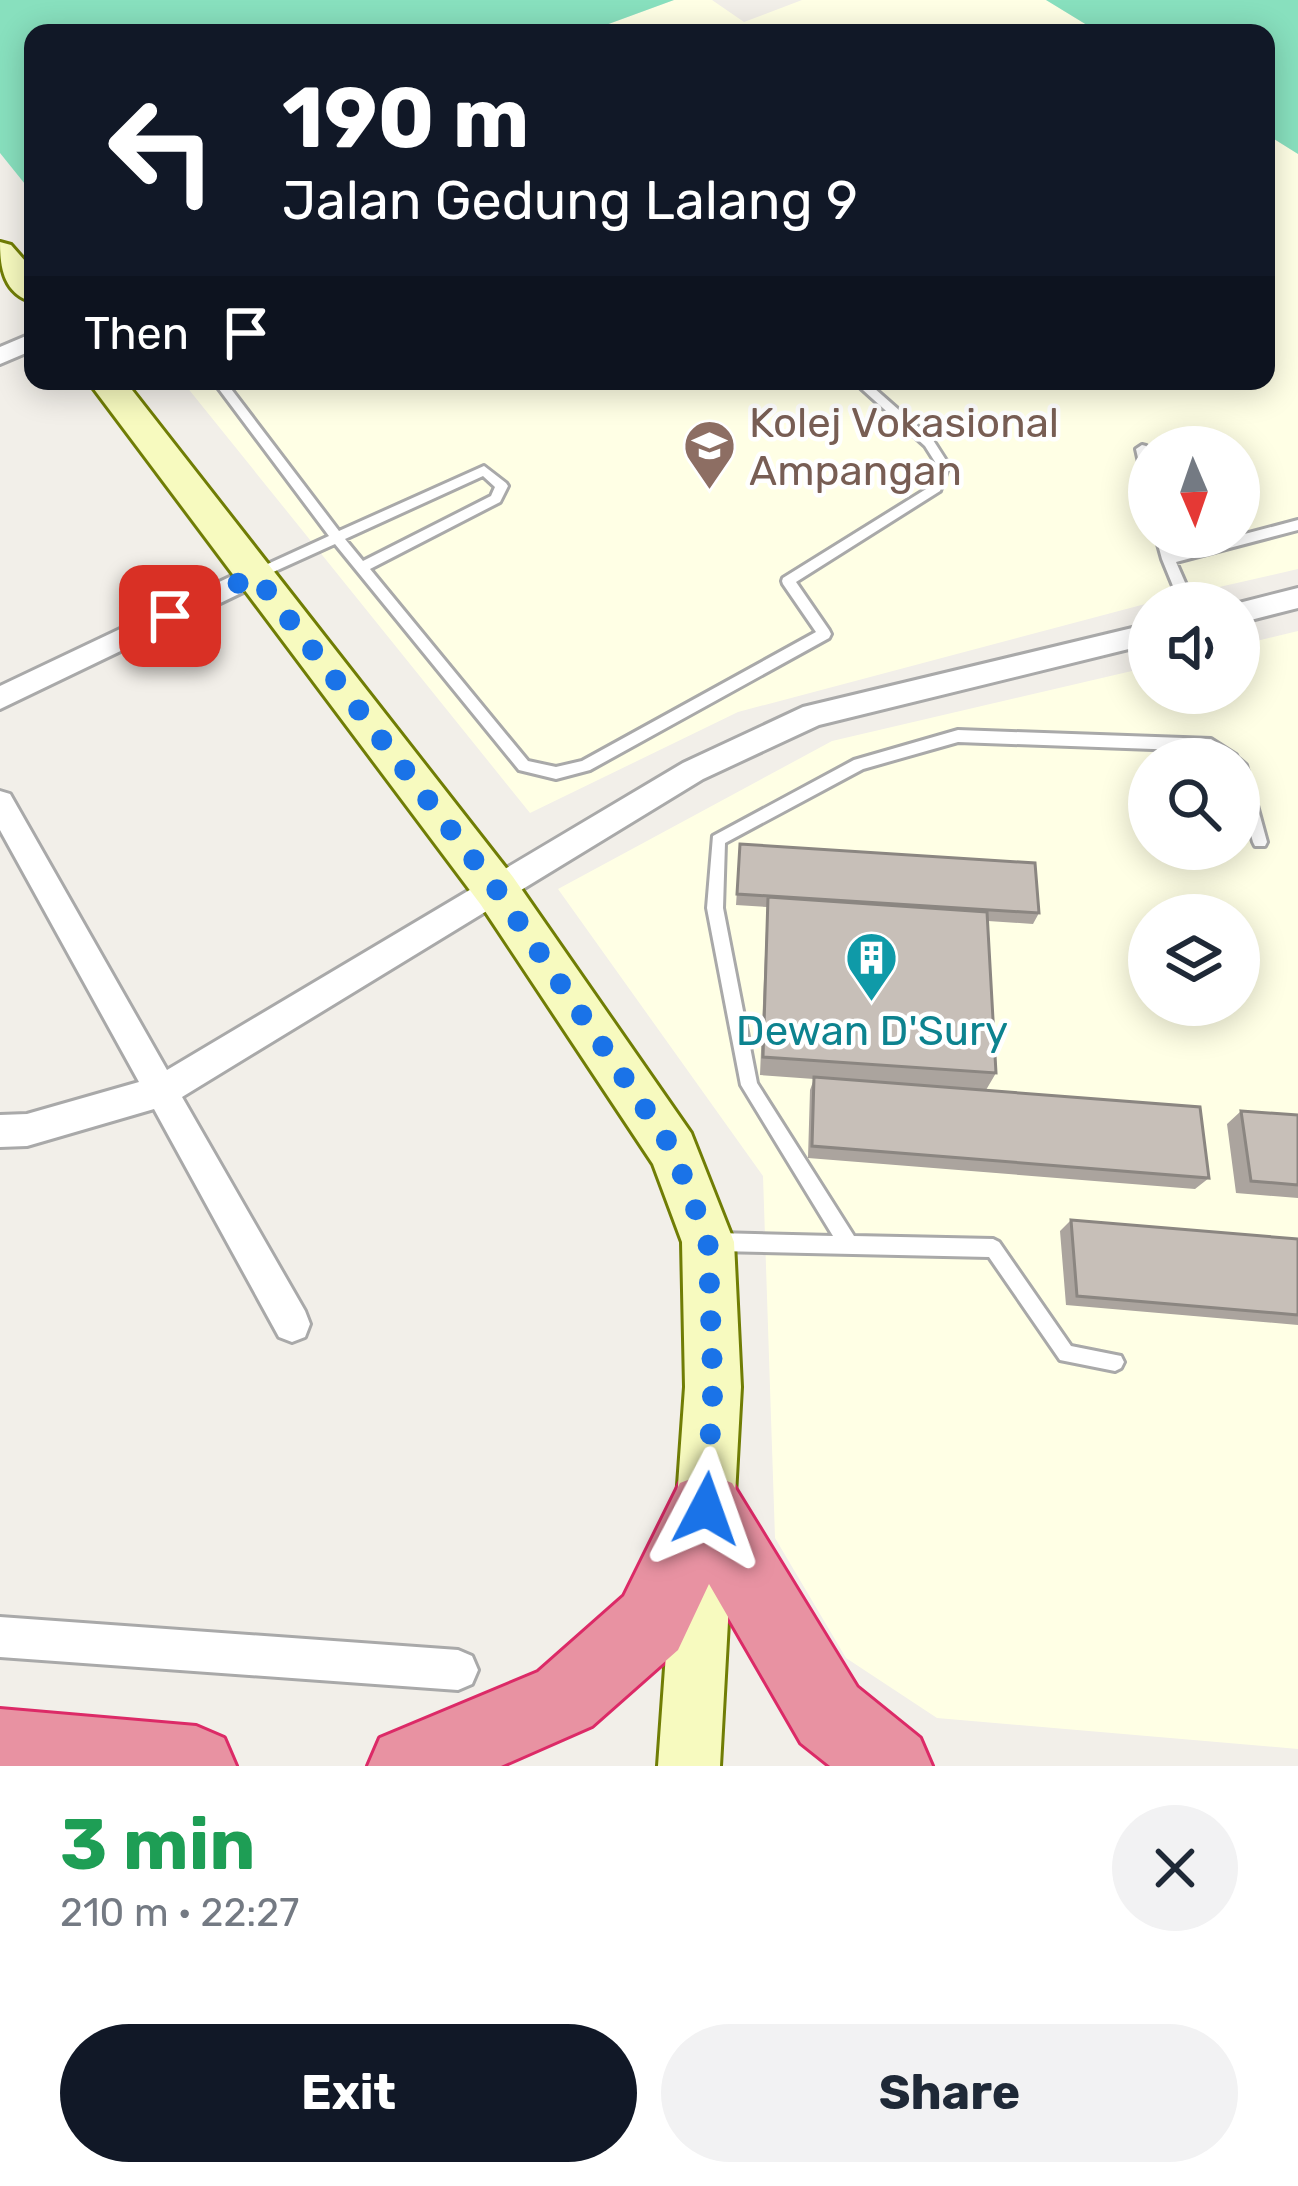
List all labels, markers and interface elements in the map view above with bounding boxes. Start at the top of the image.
text: 190 m [282,68,530,168]
icon: left [84,72,240,228]
text: Jalan Gedung Lalang 9 [282,169,858,233]
icon: arrive [213,300,279,366]
text: Then [84,307,189,360]
place label: Kolej Vokasional Ampangan [749,398,1059,496]
school or university icon: Kolej Vokasional Ampangan [682,418,738,492]
north arrow [1128,426,1260,558]
map controls [1128,426,1260,1026]
pin [119,565,221,667]
button: sound [1128,582,1260,714]
icon: arrive [137,583,203,649]
button: search [1128,738,1260,870]
button: layers [1128,894,1260,1026]
building icon: Dewan D'Sury [844,930,900,1004]
place label: Dewan D'Sury [736,1006,1008,1056]
position arrow [643,1446,769,1572]
text: 3 min [60,1802,256,1887]
button: close [1112,1805,1238,1931]
text: 210 m · 22:27 [60,1890,299,1936]
button: Exit [60,2024,637,2162]
button: Share [661,2024,1238,2162]

